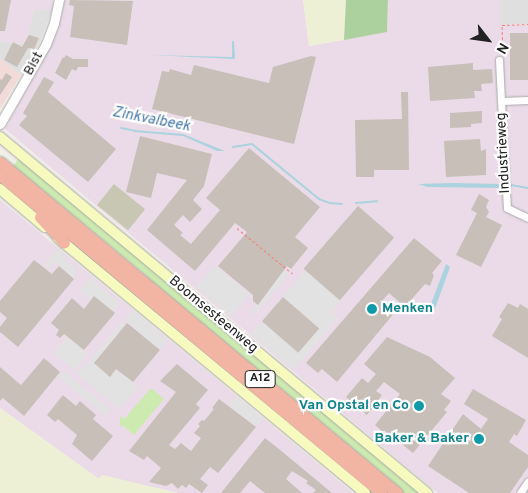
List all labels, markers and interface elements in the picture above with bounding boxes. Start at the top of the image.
north arrow [463,15,513,65]
text: N [492,39,511,56]
street label: Bist [21,49,47,79]
water label: Zinkvalbeek [111,104,191,136]
street label: Industrieweg [493,112,515,194]
street label: Boomsesteenweg [165,273,261,357]
place label: Menken [382,301,433,317]
marker: Menken [366,303,378,315]
road number: A12 [244,369,276,388]
place label: Van Opstal en Co [299,398,409,414]
marker: Van Opstal en Co [413,400,425,412]
place label: Baker & Baker [375,431,469,447]
marker: Baker & Baker [473,433,485,445]

